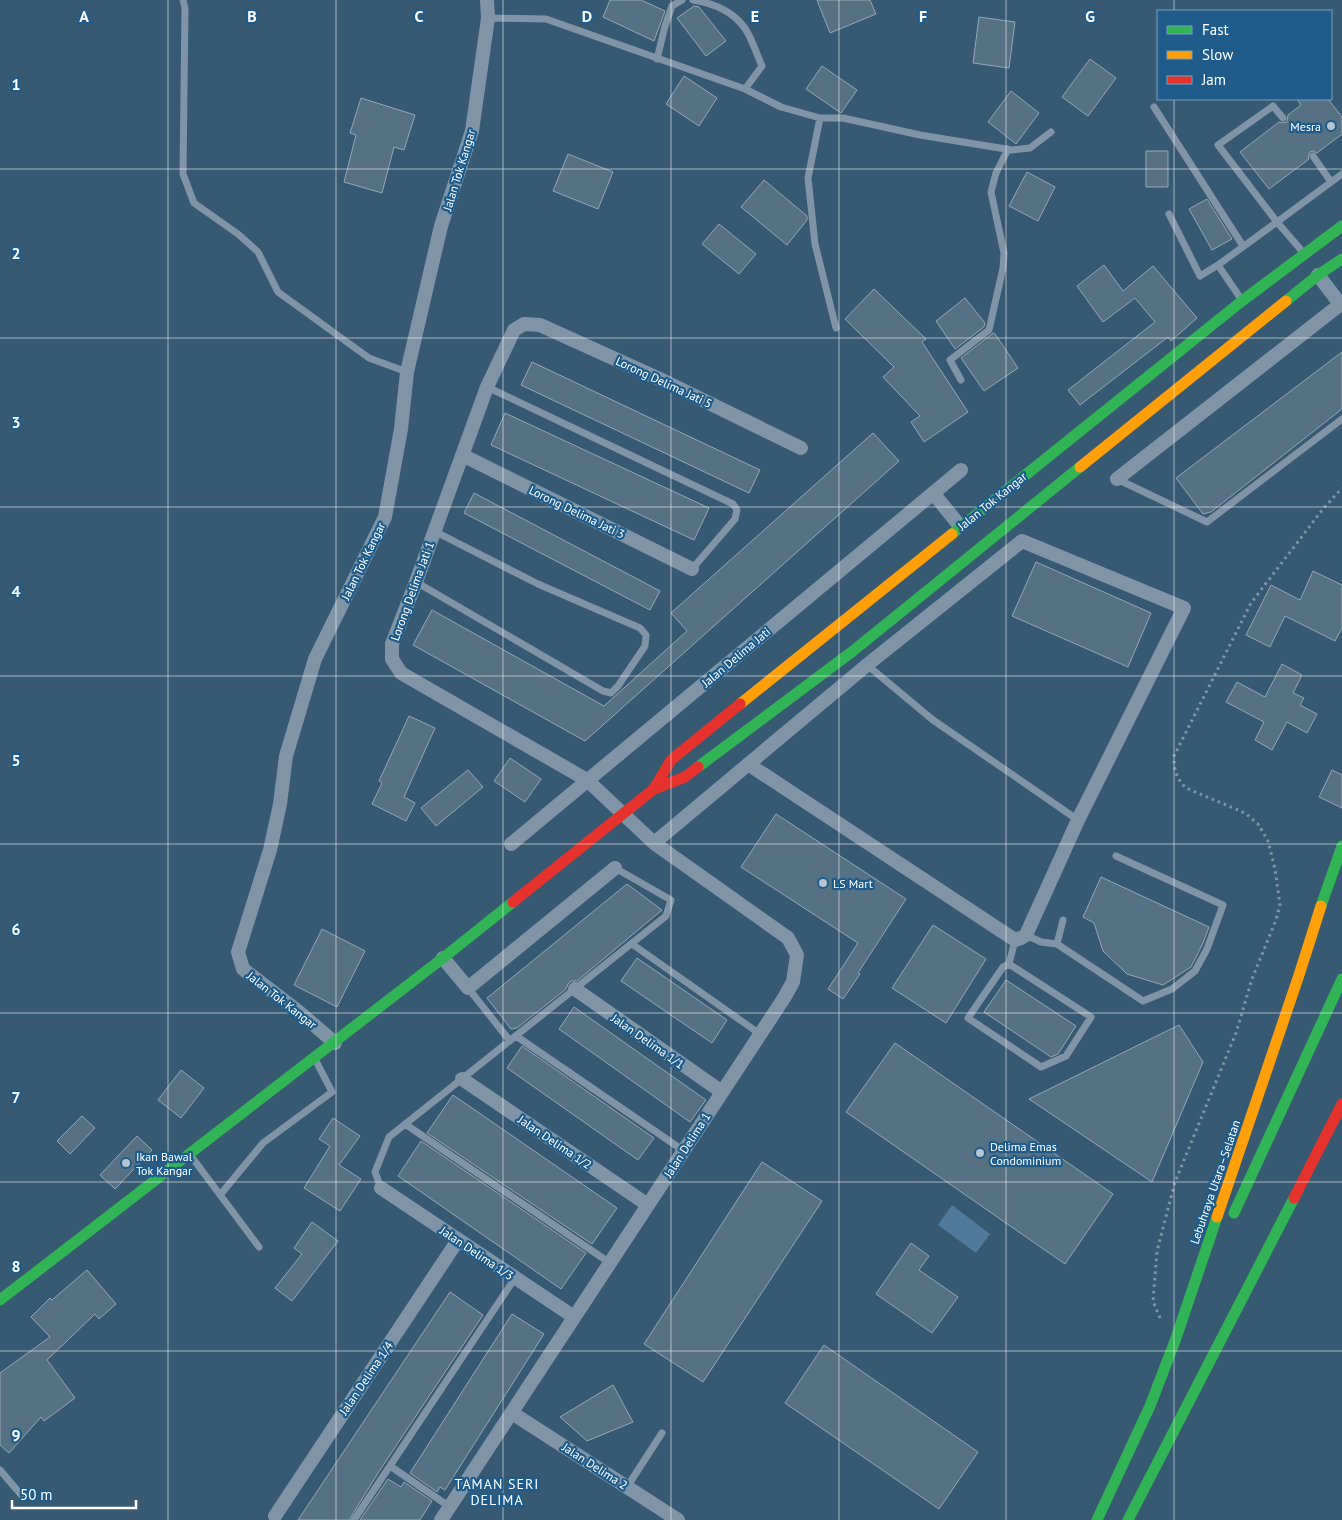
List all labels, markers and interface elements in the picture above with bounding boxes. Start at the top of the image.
text: A [79,6,89,26]
text: B [247,6,257,26]
text: C [415,6,424,26]
text: D [582,6,592,26]
text: E [751,6,759,26]
text: F [919,6,927,26]
text: G [1085,6,1095,26]
legend [1157,10,1332,100]
text: Fast [1202,20,1229,39]
text: Slow [1202,45,1233,64]
text: Jam [1201,70,1226,89]
text: 1 [11,74,21,94]
place label: Mesra [1290,119,1321,134]
marker: Mesra [1325,120,1337,132]
street label: Jalan Tok Kangar [439,127,479,214]
text: 2 [11,243,21,263]
street label: Lorong Delima Jati 5 [613,353,715,411]
text: 3 [11,412,21,432]
street label: Jalan Tok Kangar [954,469,1030,534]
street label: Lorong Delima Jati 3 [527,482,627,542]
street label: Jalan Tok Kangar [337,520,388,603]
street label: Lorong Delima Jati 1 [387,539,437,643]
text: 4 [11,581,21,601]
street label: Jalan Delima Jati [698,624,773,691]
text: 5 [11,750,21,770]
place label: LS Mart [833,876,873,891]
marker: LS Mart [817,877,829,889]
text: 6 [11,919,21,939]
street label: Jalan Tok Kangar [243,967,320,1032]
street label: Jalan Delima 1/1 [608,1010,687,1072]
text: 7 [11,1087,21,1107]
street label: Jalan Delima 1 [660,1110,714,1181]
street label: Jalan Delima 1/2 [515,1111,595,1172]
street label: Lebuhraya Utara–Selatan [1187,1118,1243,1246]
place label: Delima Emas Condominium [990,1139,1061,1168]
marker: Delima Emas Condominium [974,1147,986,1159]
place label: Ikan Bawal Tok Kangar [136,1149,193,1178]
marker: Ikan Bawal Tok Kangar [120,1157,132,1169]
street label: Jalan Delima 1/3 [437,1222,517,1283]
text: 8 [11,1256,21,1276]
street label: Jalan Delima 1/4 [335,1338,396,1418]
text: 9 [11,1425,21,1445]
street label: Jalan Delima 2 [559,1439,630,1493]
district label: TAMAN SERI DELIMA [455,1475,539,1509]
scale bar [12,1478,136,1510]
text: 50 m [20,1485,53,1504]

